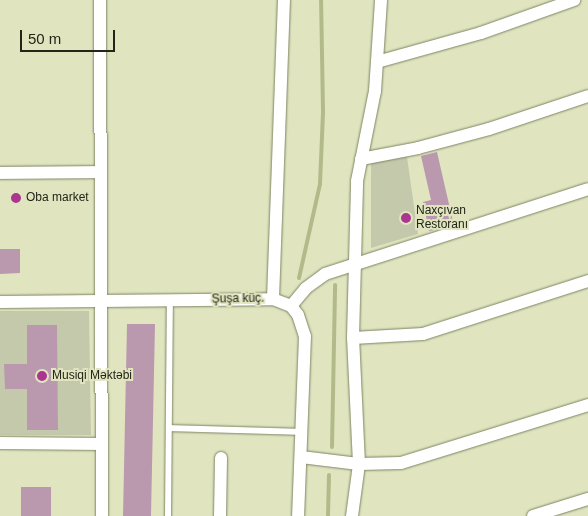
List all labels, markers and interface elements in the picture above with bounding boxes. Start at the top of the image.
scale bar [22,20,118,52]
text: 50 m [28,30,61,47]
place label: Oba market [26,191,89,205]
marker: Oba market [10,192,22,204]
place label: Naxçıvan Restoranı [416,204,468,232]
marker: Naxçıvan Restoranı [400,212,412,224]
street label: Şuşa küç. [212,291,264,307]
place label: Musiqi Məktəbi [52,369,132,383]
marker: Musiqi Məktəbi [36,370,48,382]

